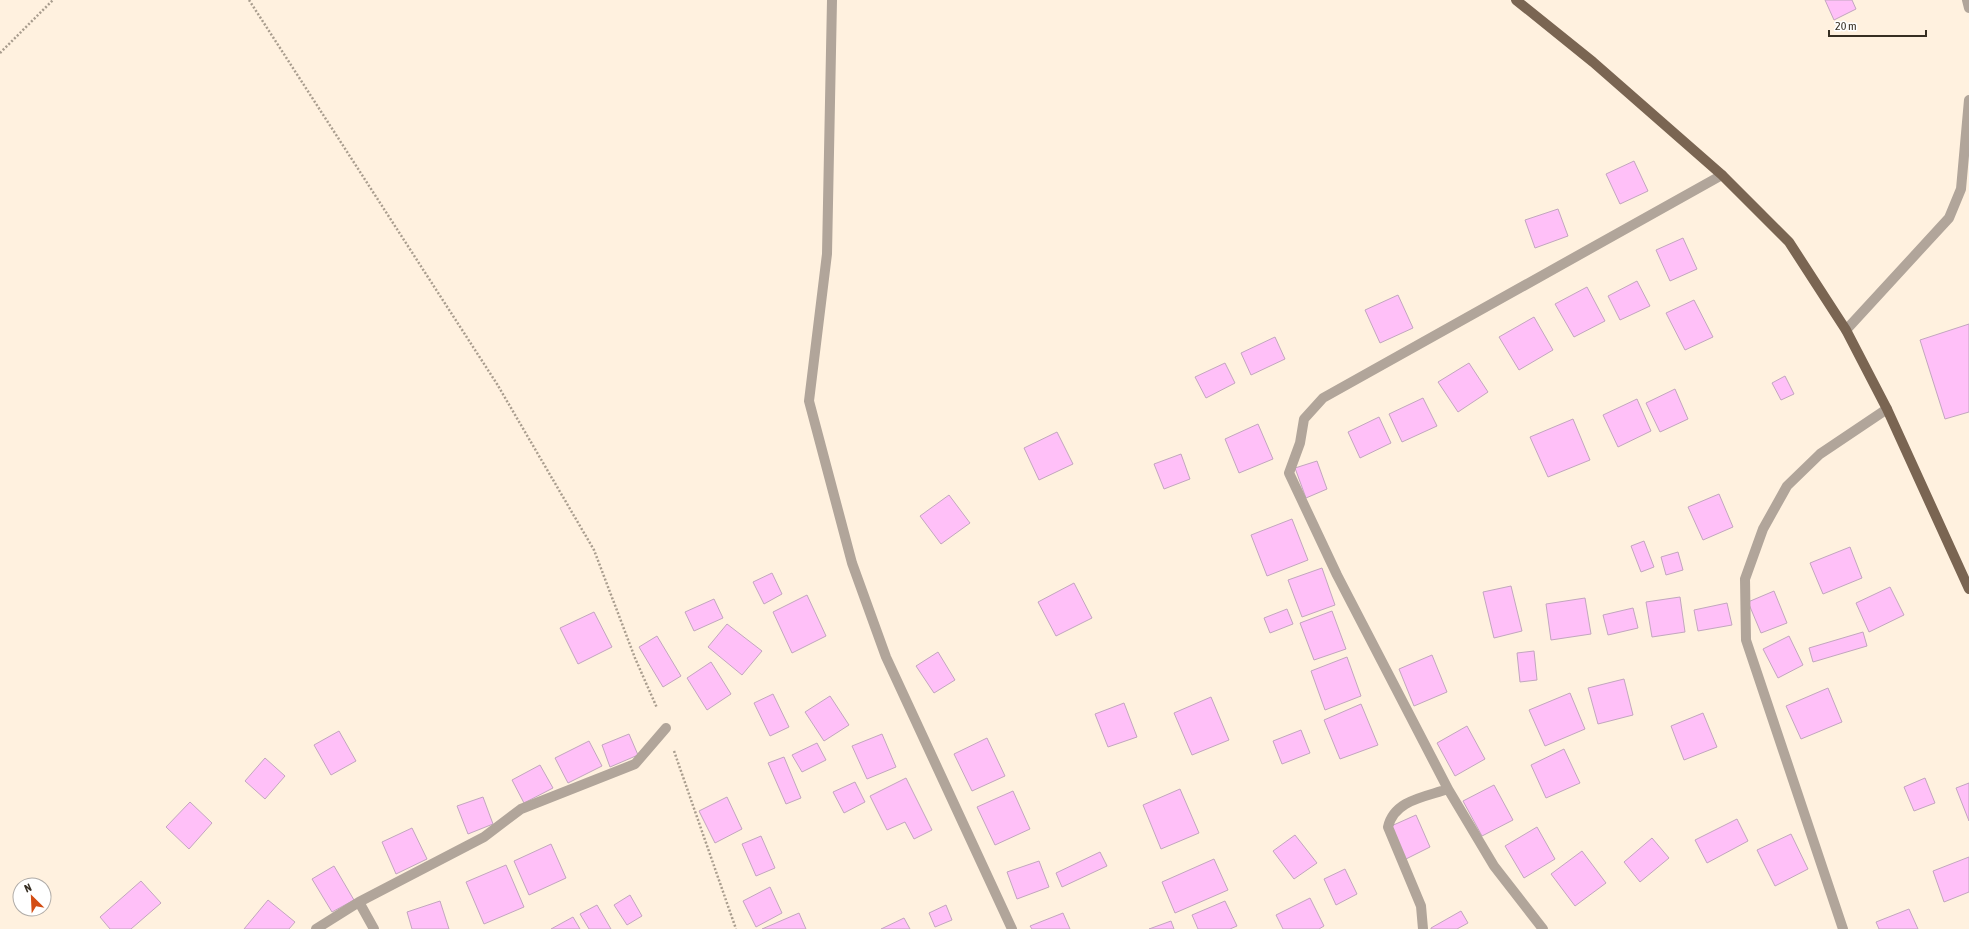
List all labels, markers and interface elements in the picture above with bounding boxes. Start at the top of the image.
scale bar [1829,12,1926,38]
text: 20 m [1835,19,1857,33]
north arrow [12,877,52,917]
text: N [23,881,33,895]

